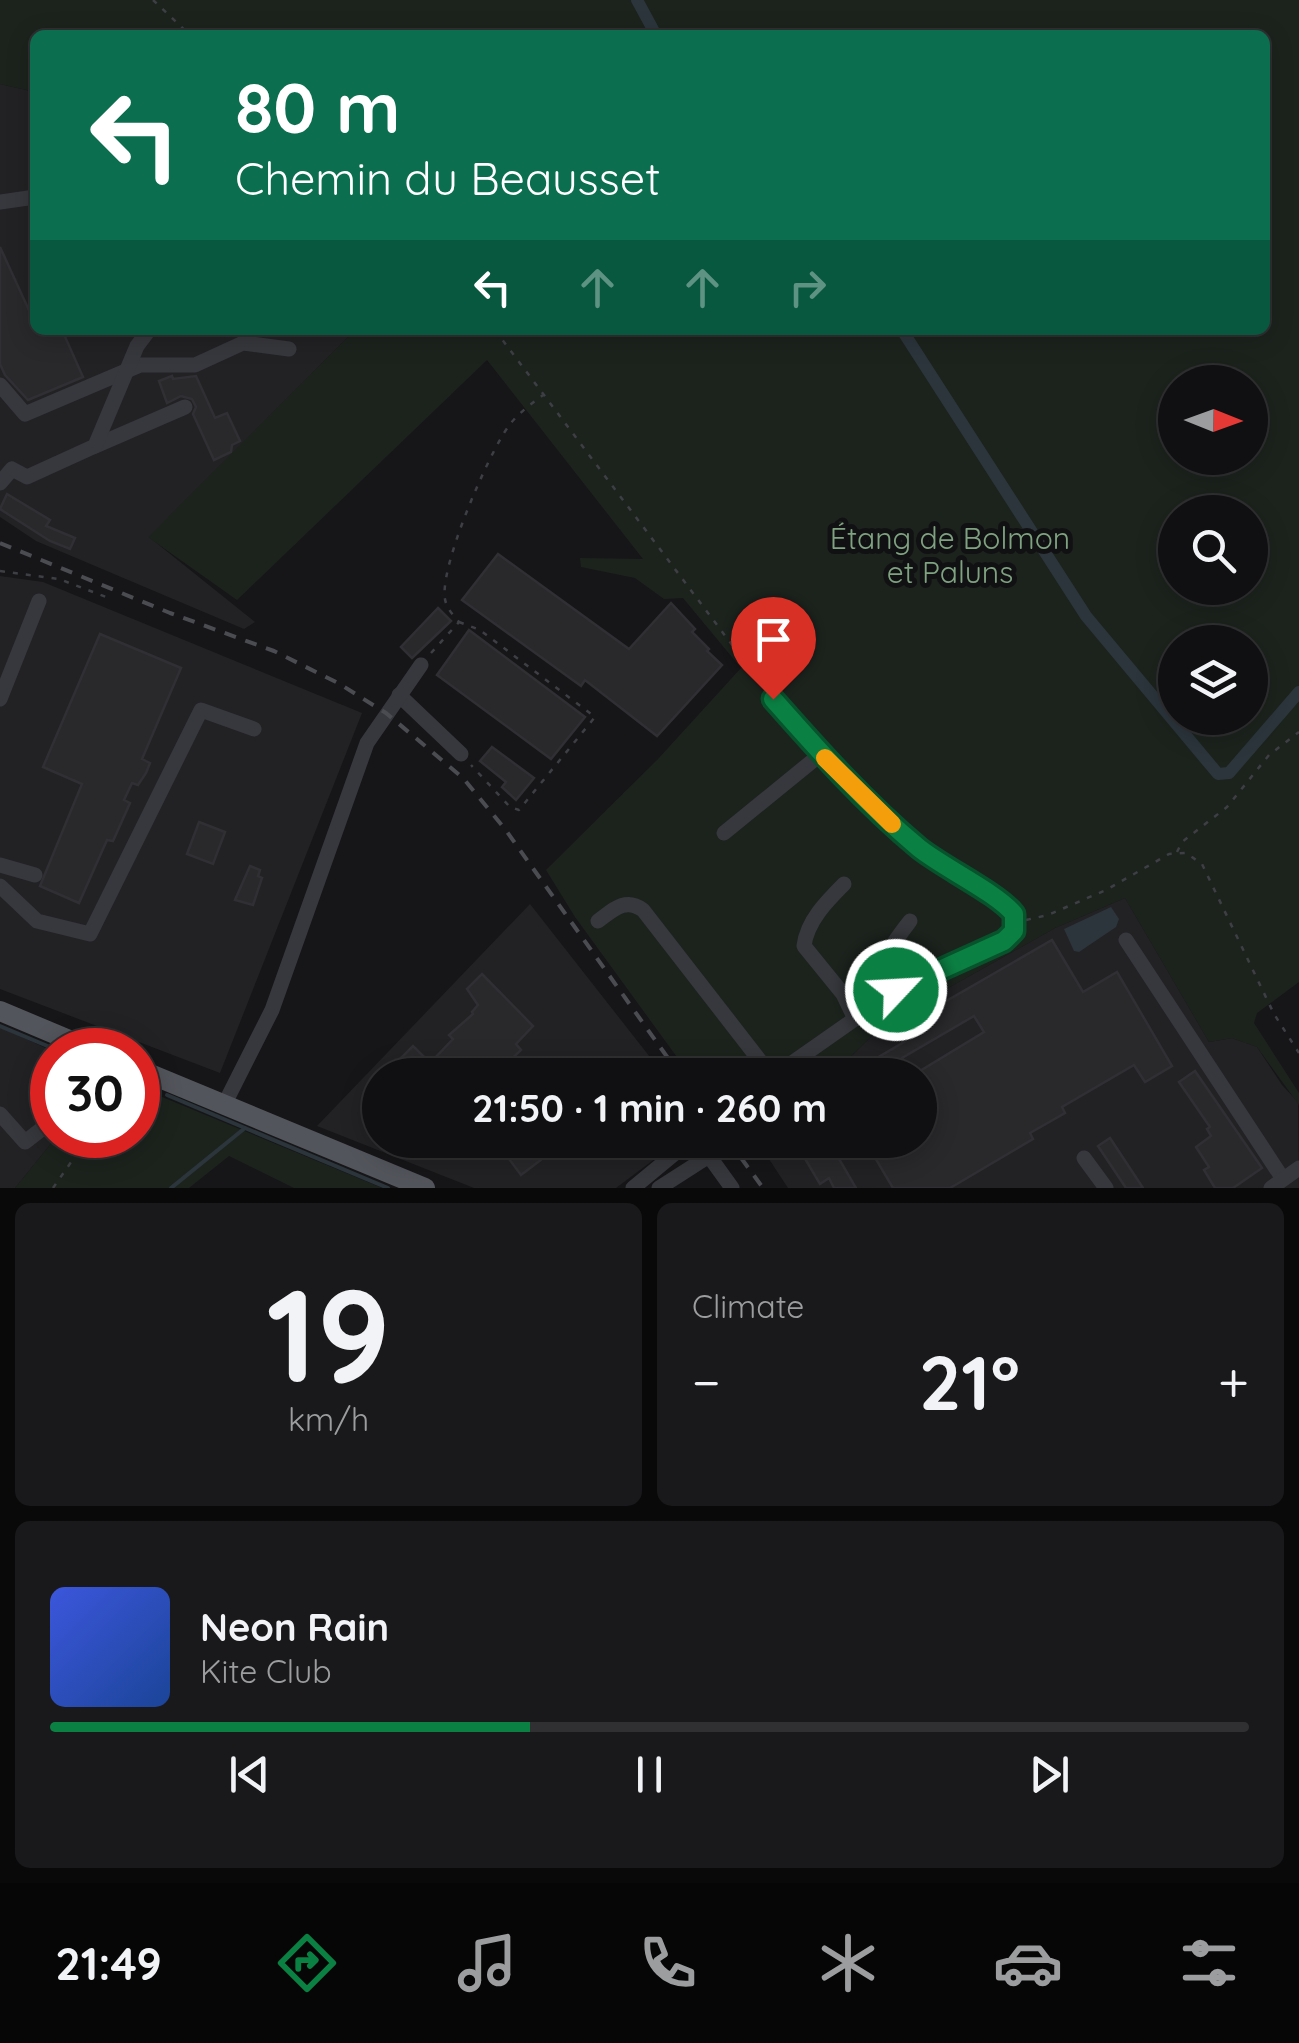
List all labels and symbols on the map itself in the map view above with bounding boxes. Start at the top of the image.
north arrow [1158,365,1268,475]
park label: Étang de Bolmon et Paluns [830,519,1070,591]
pin [731,597,816,700]
position arrow [844,938,948,1042]
speed limit sign: 30 [30,1028,160,1158]

